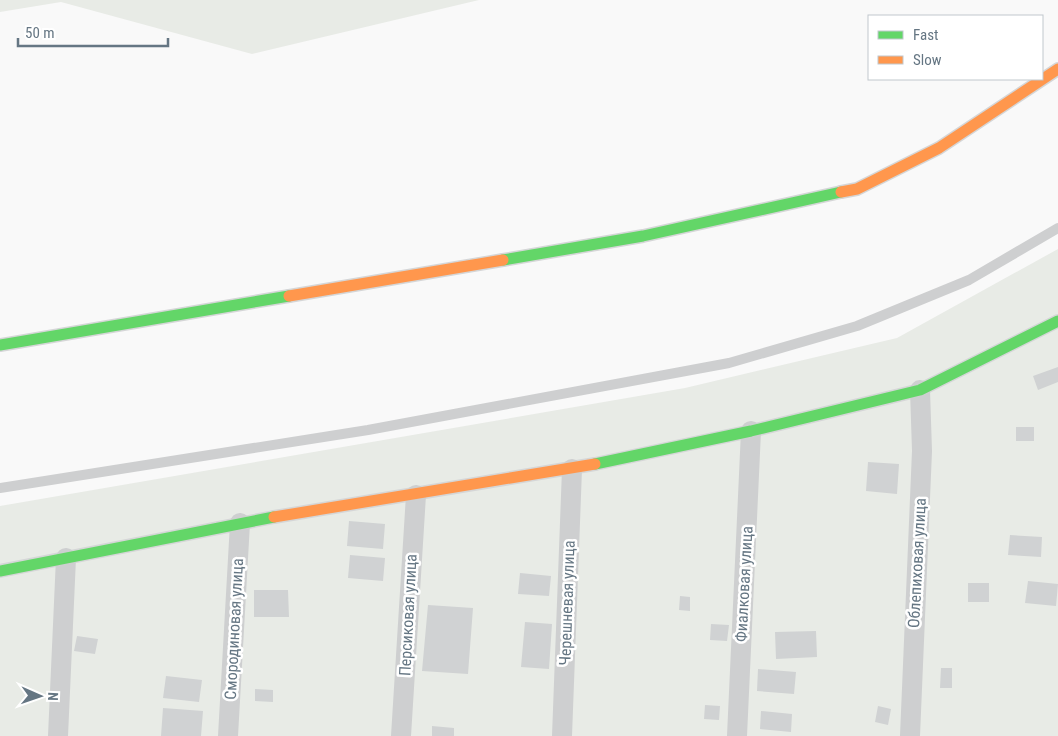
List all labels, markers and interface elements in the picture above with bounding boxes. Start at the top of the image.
scale bar [18,15,168,47]
legend [868,15,1043,80]
text: 50 m [25,24,55,42]
text: Fast [913,26,938,44]
text: Slow [913,51,942,69]
street label: Облепиховая улица [904,498,930,628]
street label: Фиалковая улица [731,525,757,643]
street label: Черешневая улица [555,540,579,666]
street label: Персиковая улица [395,553,421,677]
street label: Смородиновая улица [221,558,247,700]
north arrow [15,671,65,721]
text: N [45,692,61,701]

